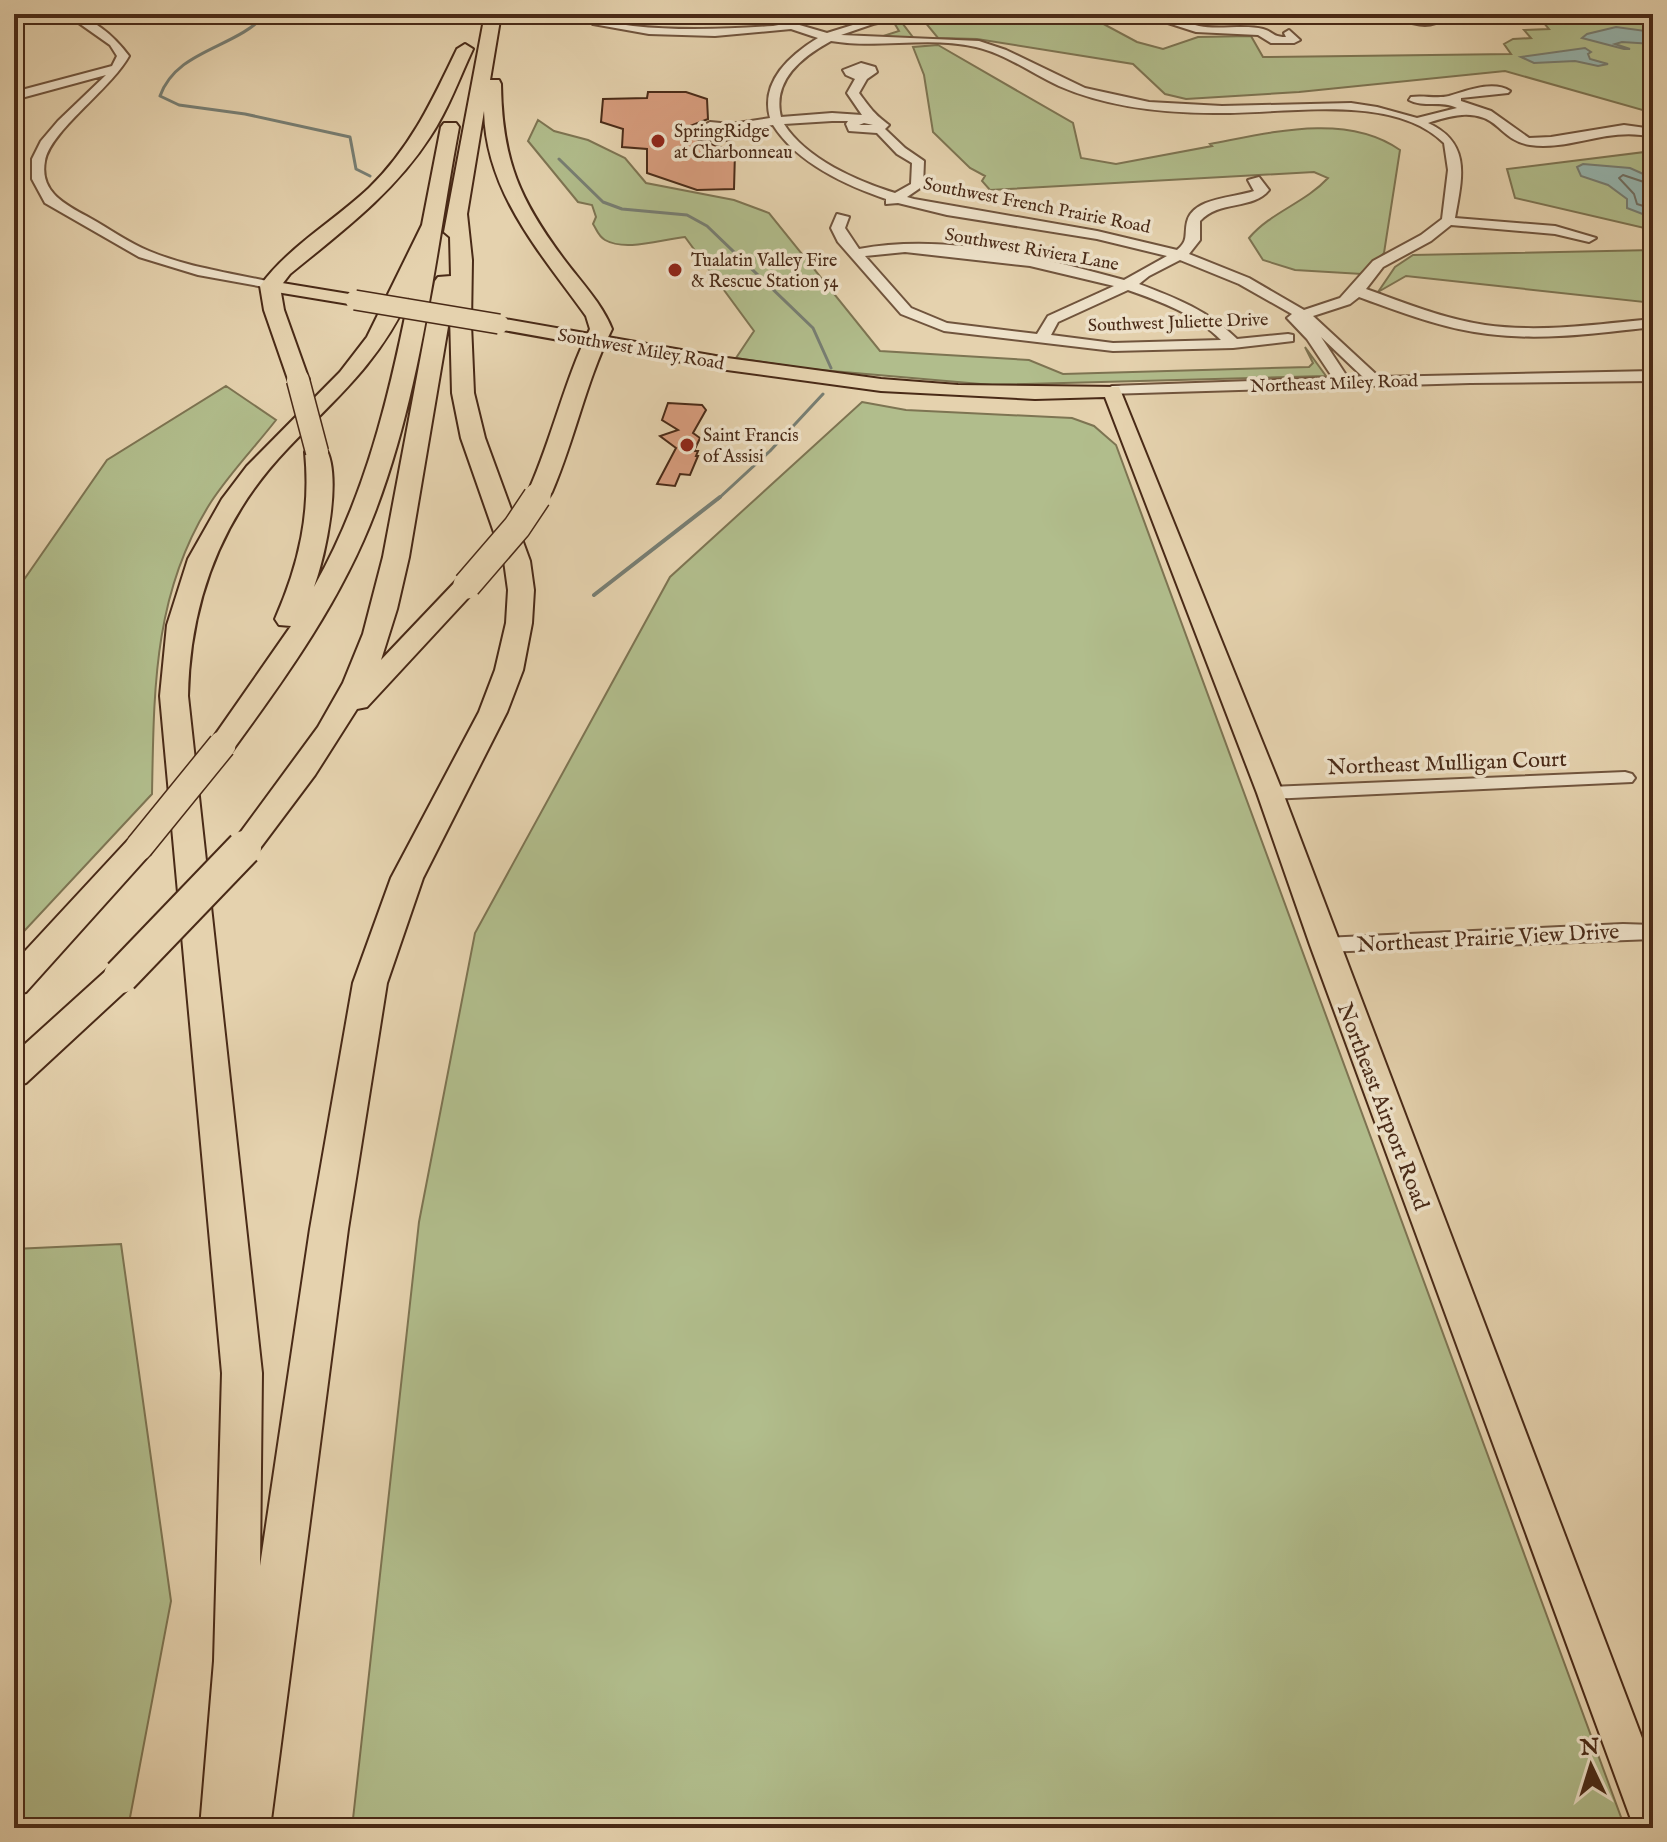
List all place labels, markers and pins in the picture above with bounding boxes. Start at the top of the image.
place label: SpringRidge at Charbonneau [674,121,793,165]
marker: SpringRidge at Charbonneau [649,132,667,150]
place label: Tualatin Valley Fire & Rescue Station 54 [691,250,839,294]
marker: Tualatin Valley Fire & Rescue Station 54 [666,261,684,279]
place label: Saint Francis of Assisi [703,425,799,469]
marker: Saint Francis of Assisi [678,436,696,454]

